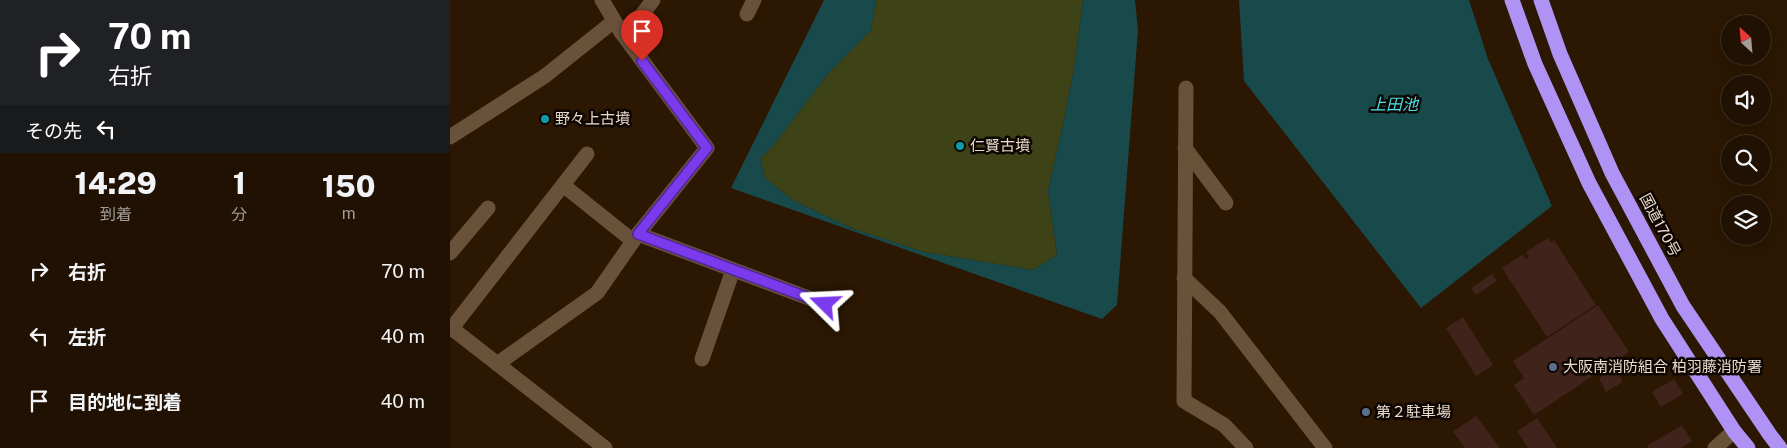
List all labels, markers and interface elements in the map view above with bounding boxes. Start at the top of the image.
pin [621,10,663,61]
north arrow [1721,15,1771,65]
map controls [1721,15,1771,245]
text: 70 m [108,16,191,57]
icon: arrive [628,17,656,45]
icon: right [25,20,90,85]
text: 右折 [108,63,152,89]
button: sound [1721,75,1771,125]
water label: 上田池 [1370,95,1420,114]
place label: 野々上古墳 [555,110,630,127]
marker: 野々上古墳 [539,113,551,125]
icon: left [92,115,120,143]
text: その先 [25,120,82,142]
button: search [1721,135,1771,185]
place label: 仁賢古墳 [970,137,1030,154]
marker: 仁賢古墳 [954,140,966,152]
text: 14:29 [75,165,157,201]
text: 1 [233,165,246,201]
text: 150 [322,168,375,204]
street label: 国道170号 [1637,190,1684,259]
button: layers [1721,195,1771,245]
text: m [342,204,356,223]
text: 到着 [100,205,132,224]
text: 分 [231,205,247,224]
icon: right [25,257,53,285]
text: 70 m [381,260,425,282]
text: 右折 [68,261,106,283]
position arrow [798,277,850,329]
icon: left [25,322,53,350]
text: 40 m [380,325,425,347]
text: 左折 [68,326,106,348]
place label: 大阪南消防組合 柏羽藤消防署 [1563,358,1762,375]
marker: 大阪南消防組合 柏羽藤消防署 [1547,361,1559,373]
icon: arrive [25,387,53,415]
text: 40 m [380,390,425,412]
text: 目的地に到着 [68,391,182,413]
place label: 第２駐車場 [1376,403,1451,420]
marker: 第２駐車場 [1360,406,1372,418]

